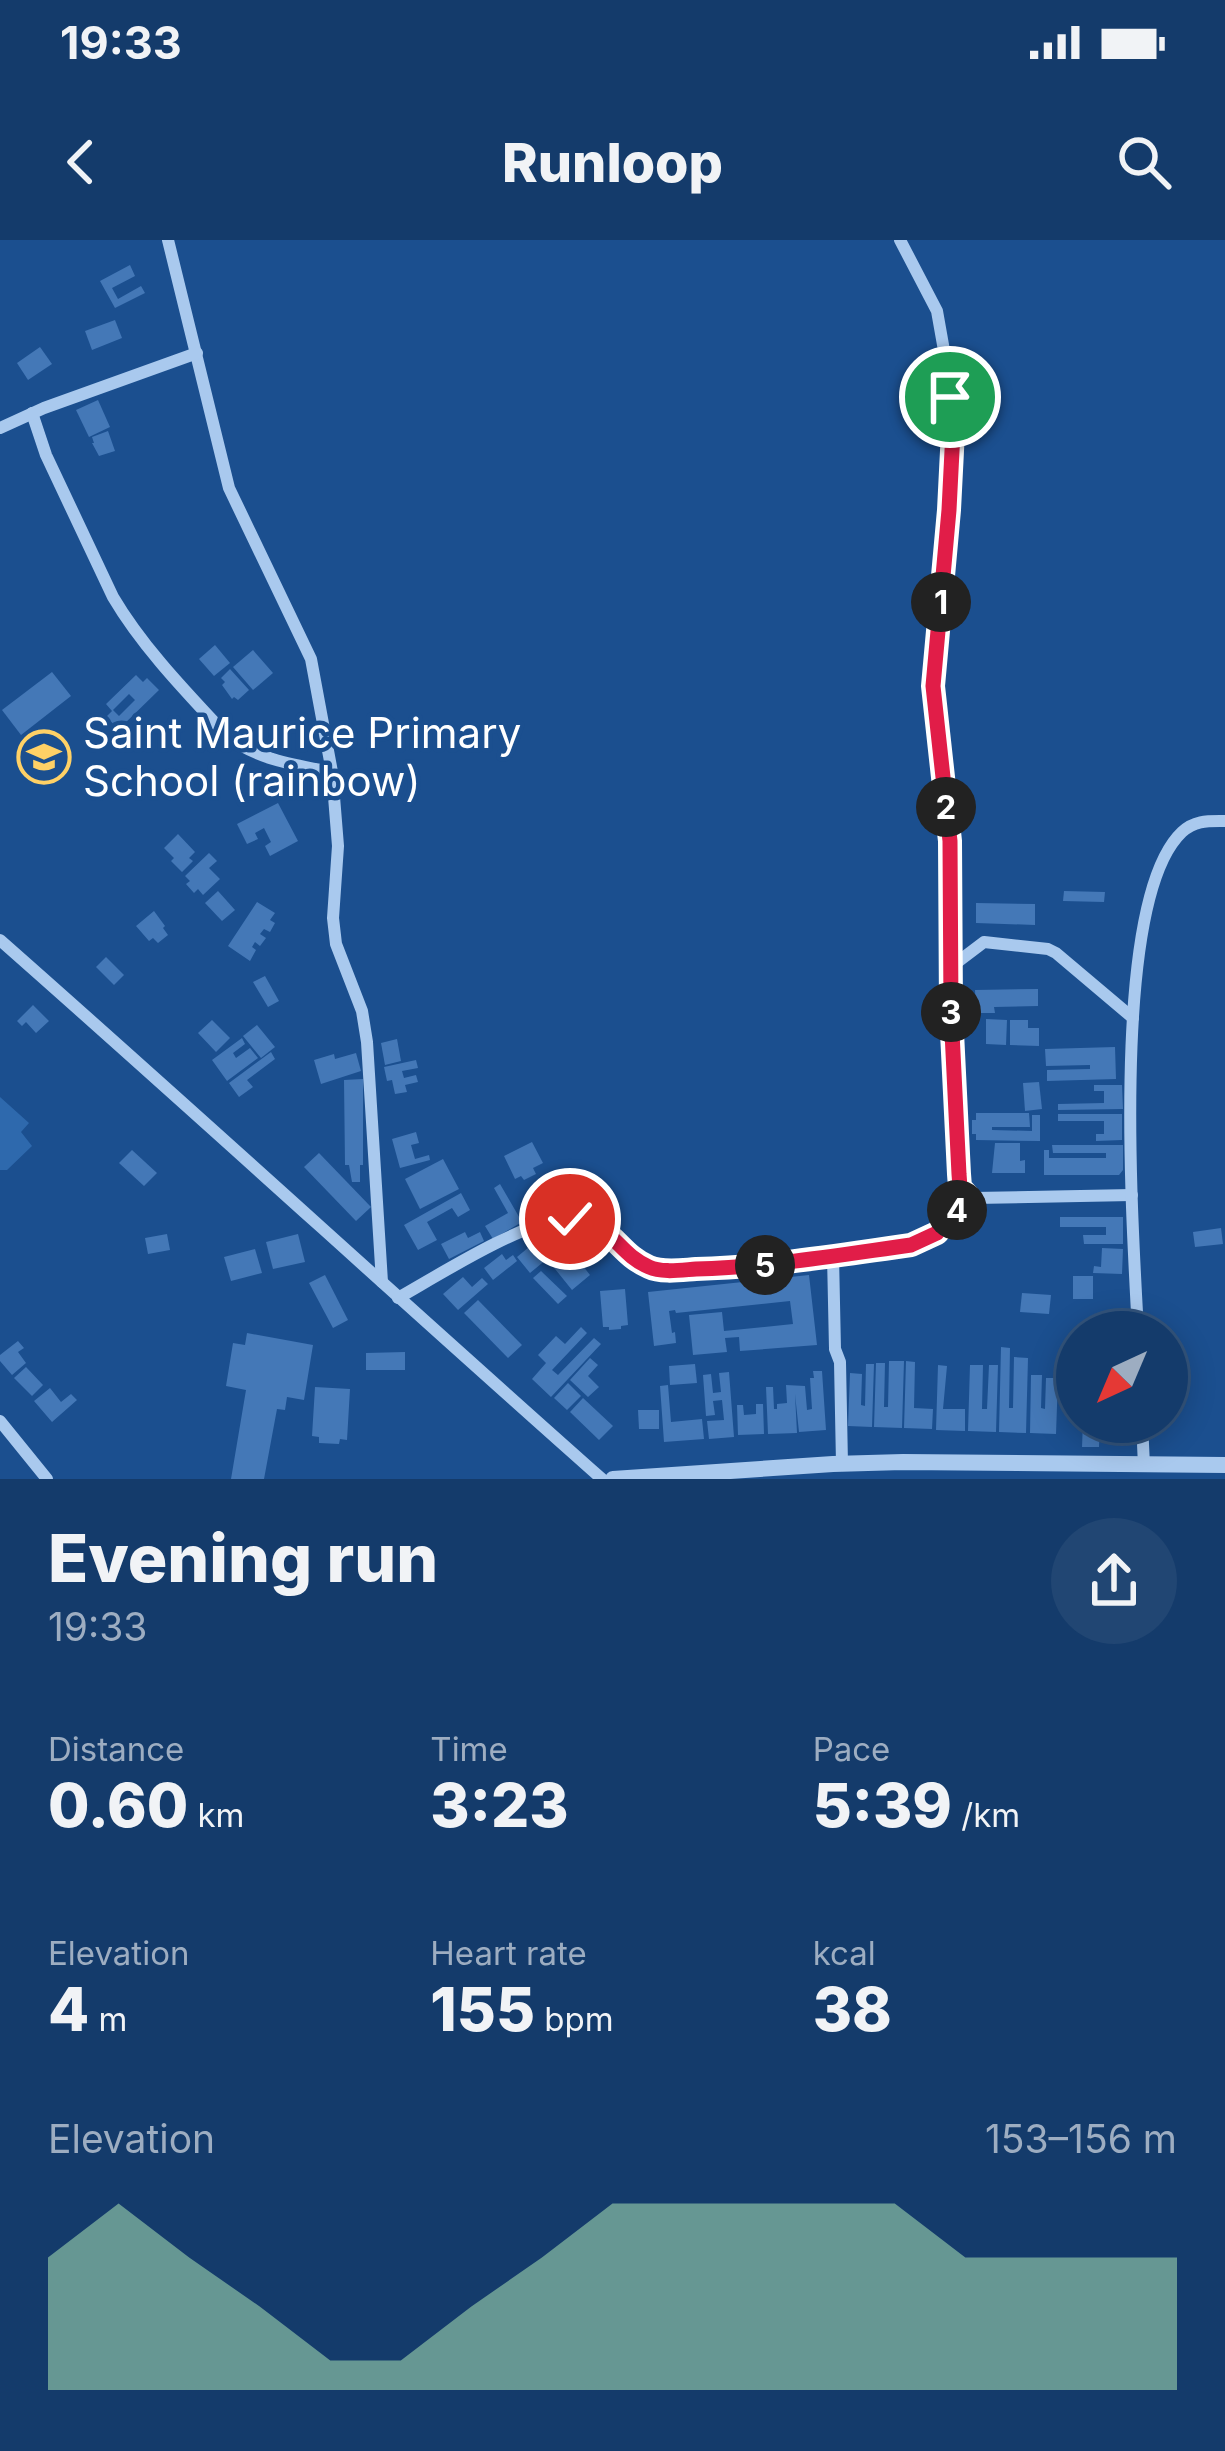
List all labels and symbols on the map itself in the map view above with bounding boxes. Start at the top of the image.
pin [899,346,1001,448]
pin: 1 [911,572,971,632]
place label: Saint Maurice Primary School (rainbow) [83,707,521,806]
school or university icon: Saint Maurice Primary School (rainbow) [16,729,72,785]
pin: 2 [916,777,976,837]
pin: 3 [921,982,981,1042]
pin [519,1168,621,1270]
pin: 4 [927,1180,987,1240]
pin: 5 [735,1235,795,1295]
north arrow [1056,1311,1188,1443]

